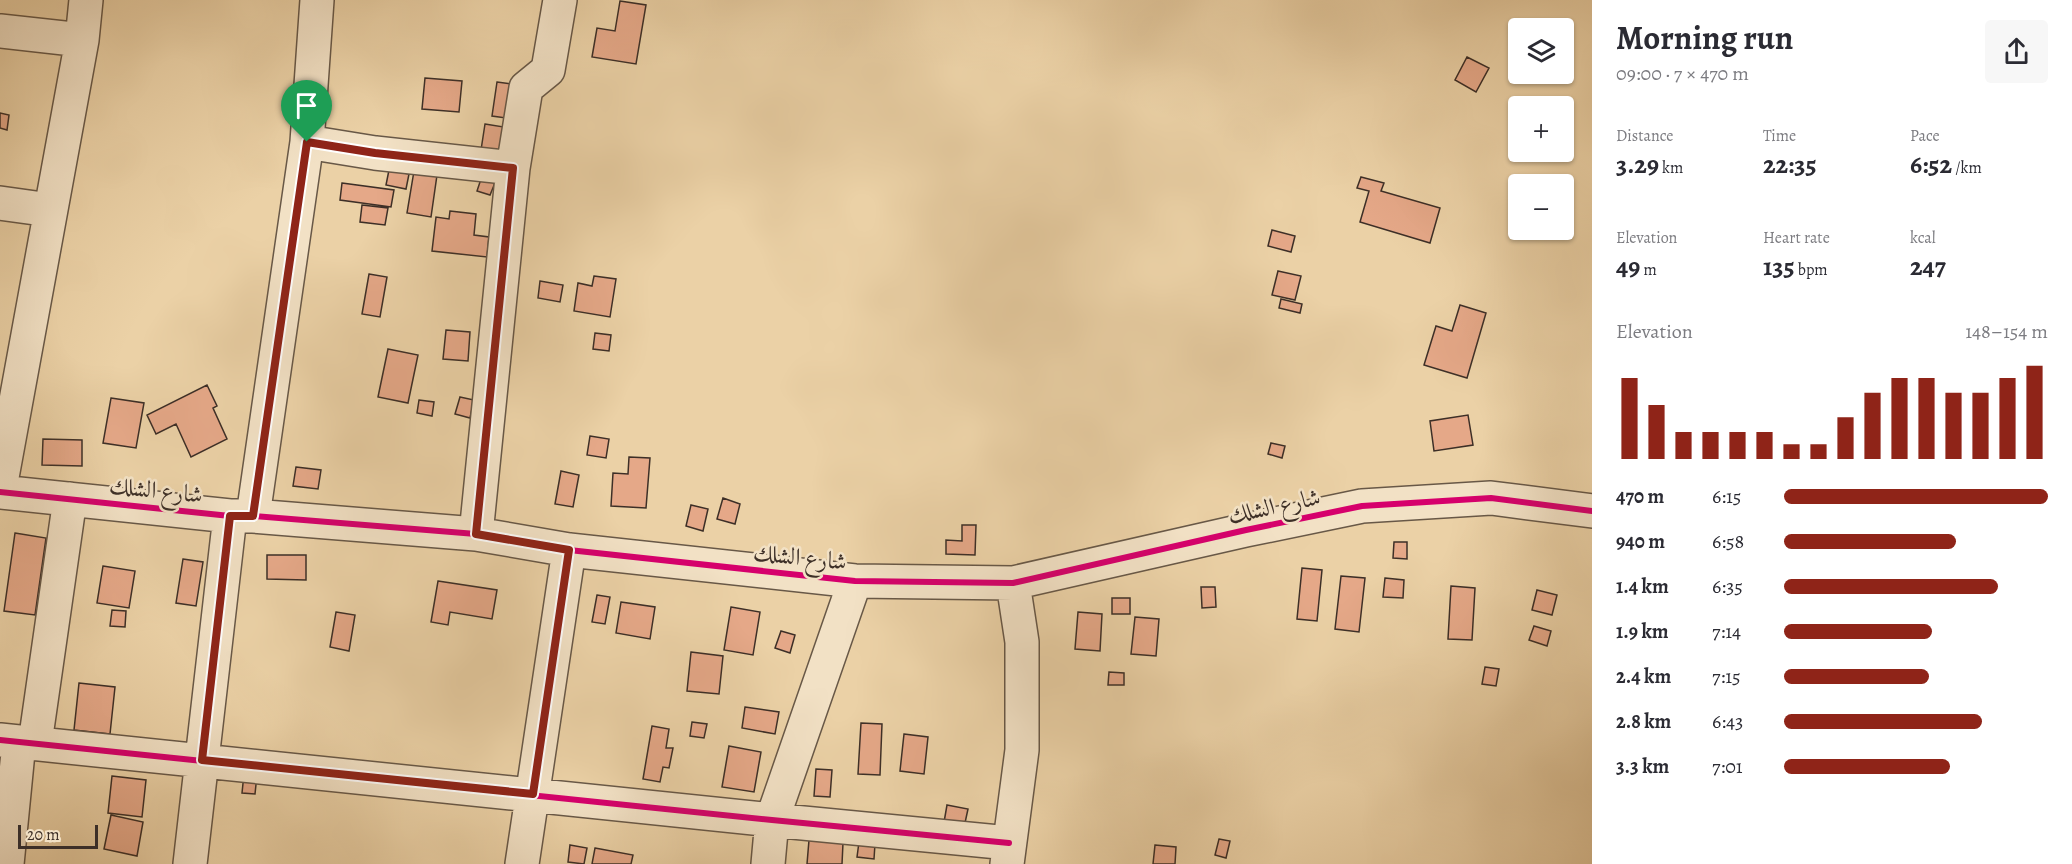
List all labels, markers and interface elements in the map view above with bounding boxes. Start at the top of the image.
text: Morning run [1616,15,1793,60]
map controls [1508,18,1574,240]
button: layers [1508,18,1574,84]
button: share [1985,20,2048,83]
text: 09:00 · 7 × 470 m [1616,60,1749,87]
pin [281,80,332,142]
icon: arrive [290,89,323,122]
button: + [1508,96,1574,162]
text: Distance [1616,125,1673,147]
text: Time [1763,125,1796,147]
text: Pace [1910,125,1940,147]
text: 3.29 [1616,147,1659,182]
text: 22:35 [1763,147,1817,182]
text: 6:52 [1910,147,1952,182]
text: km [1659,157,1683,179]
text: /km [1952,157,1982,179]
button: − [1508,174,1574,240]
text: Elevation [1616,227,1677,249]
text: Heart rate [1763,227,1830,249]
text: kcal [1910,227,1936,249]
text: 49 [1616,249,1640,284]
text: 135 [1763,249,1795,284]
text: 247 [1910,249,1946,284]
text: m [1640,259,1657,281]
text: bpm [1795,259,1828,281]
text: Elevation [1616,318,1693,345]
text: 148–154 m [1965,318,2048,345]
street label: شارع الشلك [107,469,204,515]
street label: شارع الشلك [1225,481,1324,535]
text: 470 m [1616,483,1664,510]
text: 6:15 [1712,483,1741,510]
text: 940 m [1616,528,1665,555]
text: 6:58 [1712,528,1744,555]
street label: شارع الشلك [751,536,848,582]
text: 1.4 km [1616,573,1669,600]
text: 6:35 [1712,573,1743,600]
text: 1.9 km [1616,618,1669,645]
text: 7:14 [1712,618,1741,645]
text: 2.4 km [1616,663,1671,690]
text: 7:15 [1712,663,1741,690]
text: 2.8 km [1616,708,1671,735]
text: 6:43 [1712,708,1743,735]
text: 3.3 km [1616,753,1669,780]
text: 7:01 [1712,753,1743,780]
scale bar [18,822,98,850]
text: 20 m [27,824,60,846]

